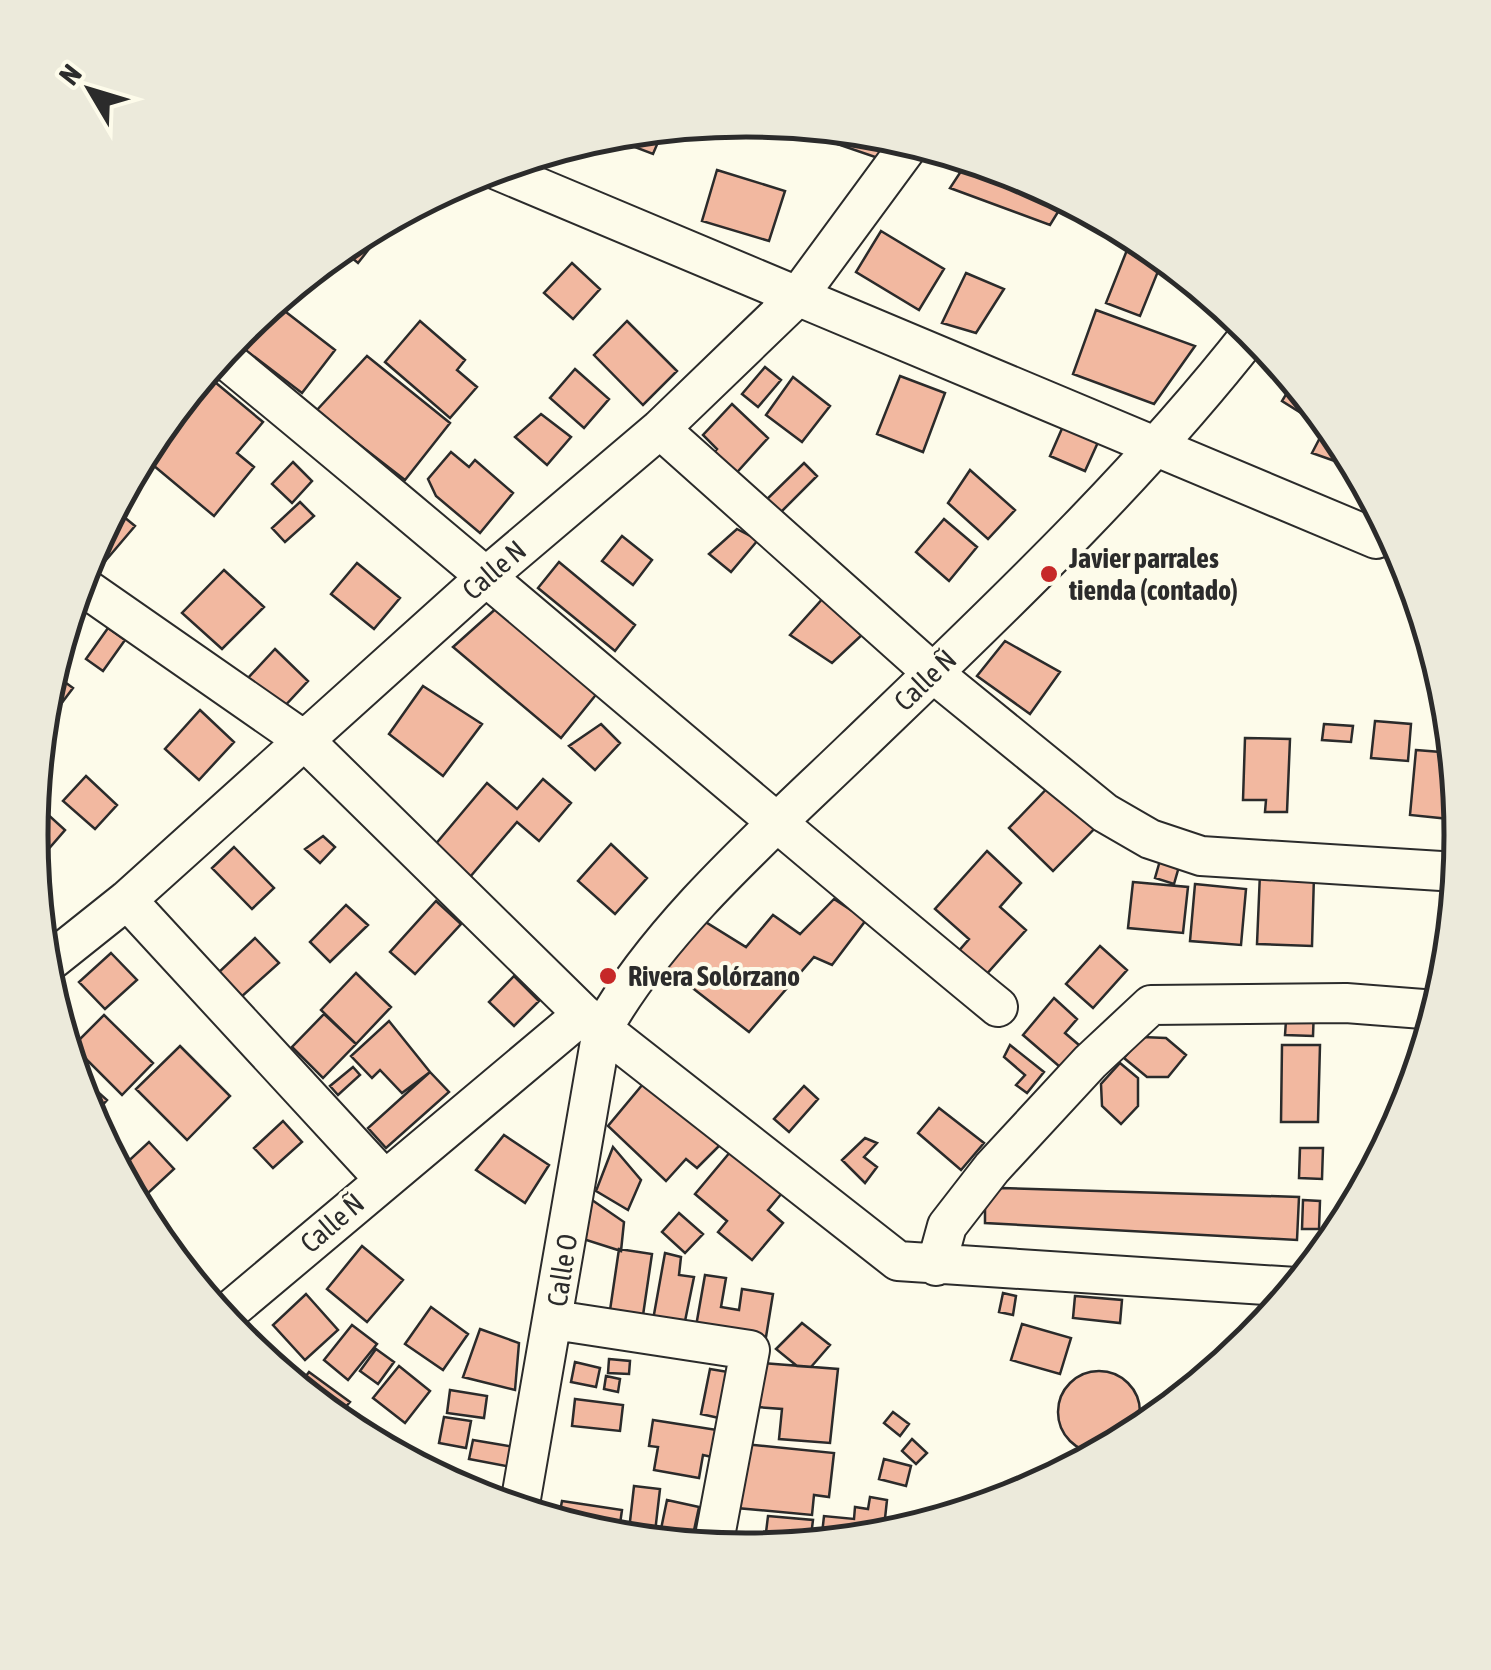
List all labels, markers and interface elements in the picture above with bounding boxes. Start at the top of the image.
north arrow [40,40,140,140]
text: N [53,58,88,91]
street label: Calle N [456,534,532,606]
place label: Javier parrales tienda (contado) [1068,542,1238,606]
marker: Javier parrales tienda (contado) [1038,563,1060,585]
street label: Calle Ñ [888,643,962,717]
place label: Rivera Solórzano [628,960,800,992]
marker: Rivera Solórzano [597,965,619,987]
street label: Calle Ñ [294,1187,370,1259]
street label: Calle O [540,1231,584,1309]

